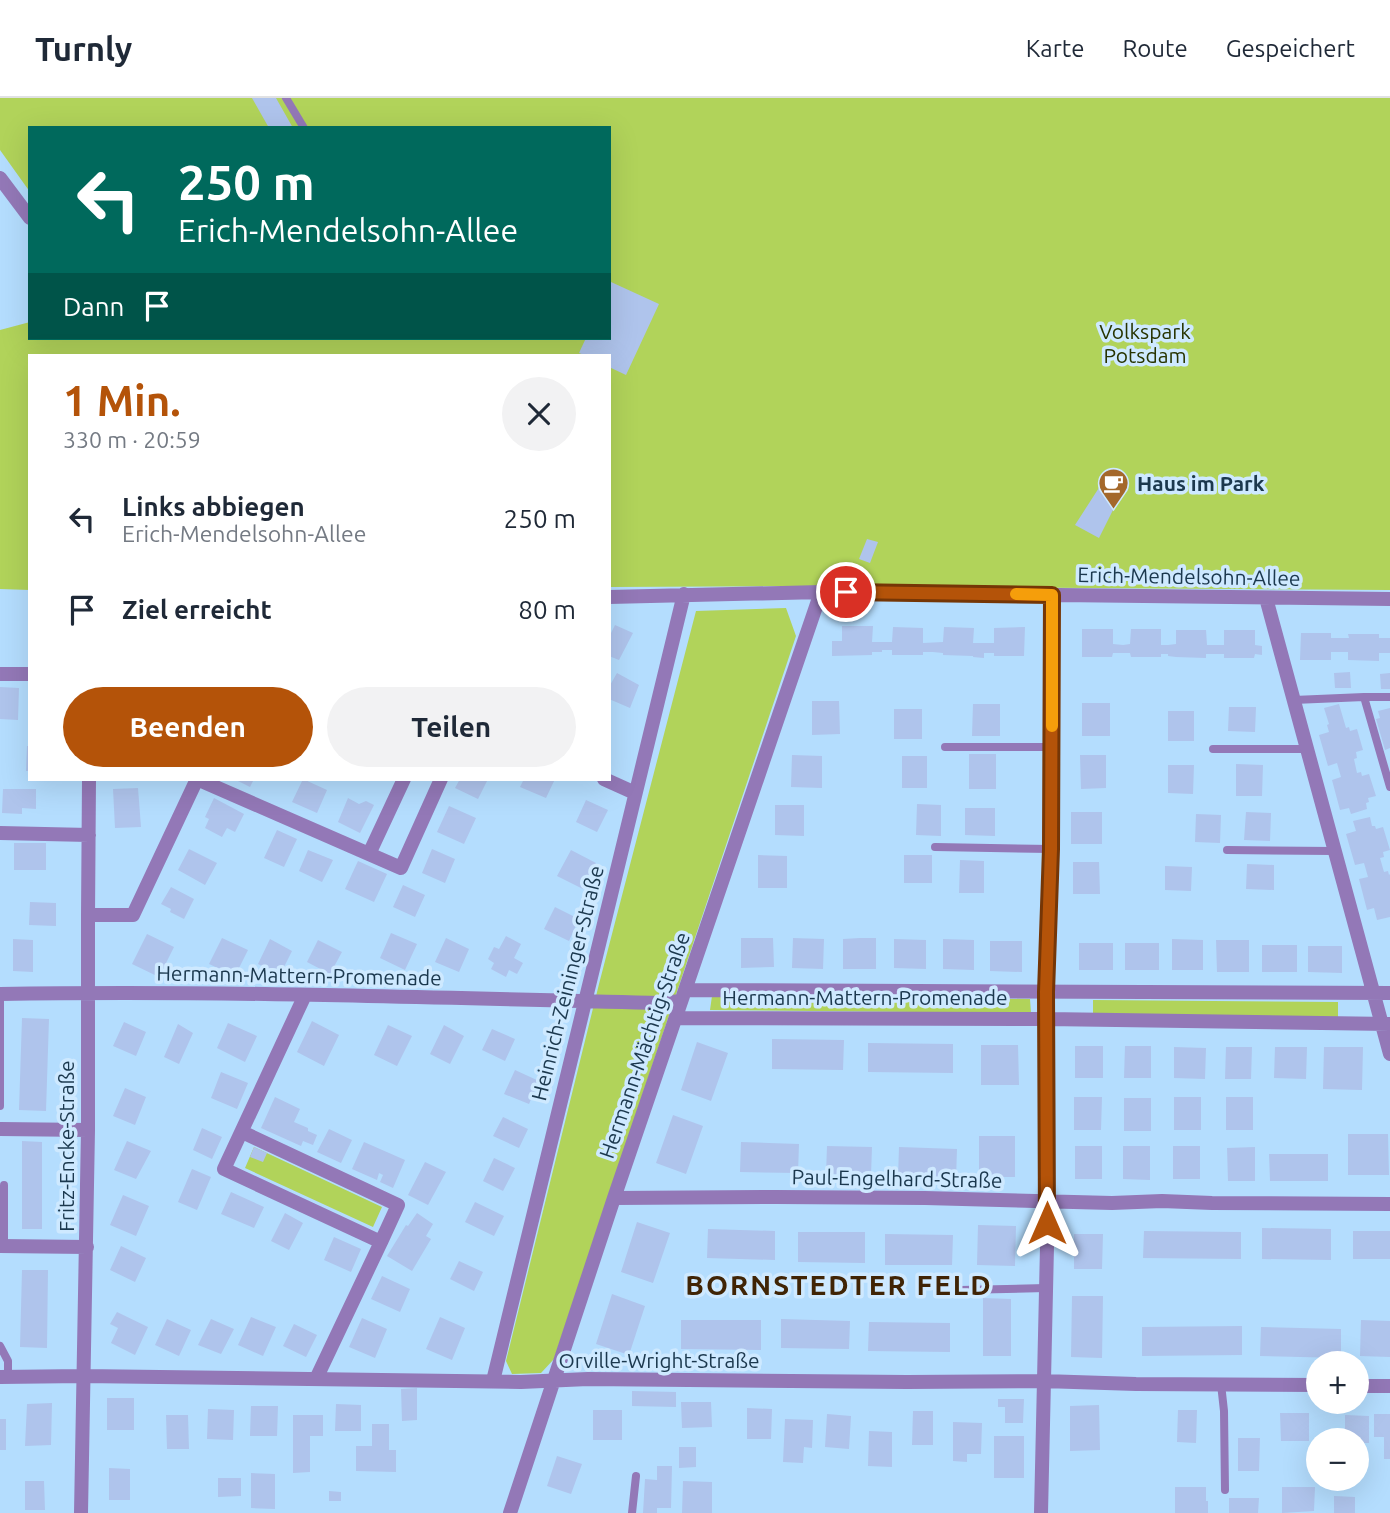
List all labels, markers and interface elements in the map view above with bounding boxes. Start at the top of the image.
text: Turnly [35,30,132,67]
text: Karte [1026,35,1084,62]
text: Route [1122,35,1188,62]
text: Gespeichert [1226,35,1355,62]
icon: left [63,154,154,245]
text: 250 m [178,154,315,209]
text: Erich-Mendelsohn-Allee [178,212,518,248]
icon: arrive [138,287,176,325]
text: Dann [63,292,124,321]
park label: Volkspark Potsdam [1099,319,1191,367]
text: 1 Min. [63,377,181,424]
button: close [502,377,576,451]
text: 330 m · 20:59 [63,427,201,452]
cafe icon: Haus im Park [1097,466,1131,510]
place label: Haus im Park [1137,471,1265,495]
text: Links abbiegen [122,492,305,521]
icon: left [63,500,101,538]
text: 250 m [504,504,576,533]
text: Erich-Mendelsohn-Allee [122,521,366,546]
pin [816,562,876,622]
street label: Erich-Mendelsohn-Allee [1077,562,1301,590]
icon: arrive [827,573,865,611]
icon: arrive [63,591,101,629]
text: Ziel erreicht [122,595,272,624]
text: 80 m [518,595,576,624]
button: Beenden [63,687,313,767]
button: Teilen [327,687,576,767]
street label: Heinrich-Zeininger-Straße [526,863,608,1103]
street label: Hermann-Mächtig-Straße [594,929,694,1161]
street label: Hermann-Mattern-Promenade [156,961,442,989]
street label: Hermann-Mattern-Promenade [722,985,1008,1009]
street label: Fritz-Encke-Straße [54,1060,78,1232]
street label: Paul-Engelhard-Straße [791,1164,1003,1192]
position arrow [1010,1186,1084,1260]
district label: BORNSTEDTER FELD [685,1269,993,1300]
street label: Orville-Wright-Straße [558,1348,760,1372]
map controls [1306,1351,1369,1491]
button: + [1306,1351,1369,1414]
button: − [1306,1428,1369,1491]

